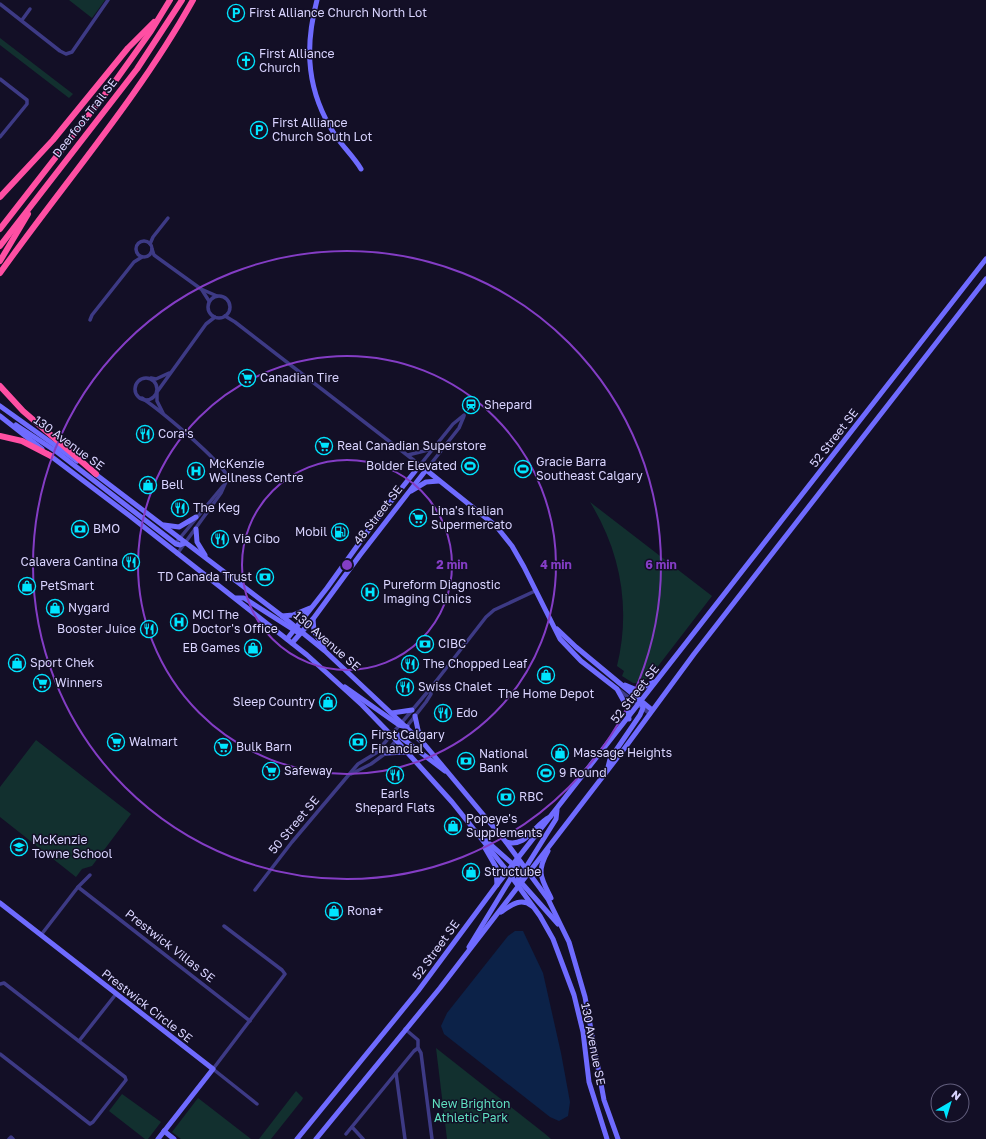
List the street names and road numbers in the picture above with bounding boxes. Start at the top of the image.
street label: Deerfoot Trail SE [49,75,120,160]
street label: 52 Street SE [806,405,861,470]
street label: 130 Avenue SE [31,412,108,473]
street label: 48 Street SE [350,482,405,547]
street label: 130 Avenue SE [291,608,364,674]
street label: 52 Street SE [607,661,662,726]
street label: 50 Street SE [265,793,322,857]
street label: Prestwick Villas SE [122,906,218,985]
street label: 52 Street SE [409,917,462,983]
street label: Prestwick Circle SE [99,966,196,1046]
street label: 130 Avenue SE [578,1001,609,1086]

